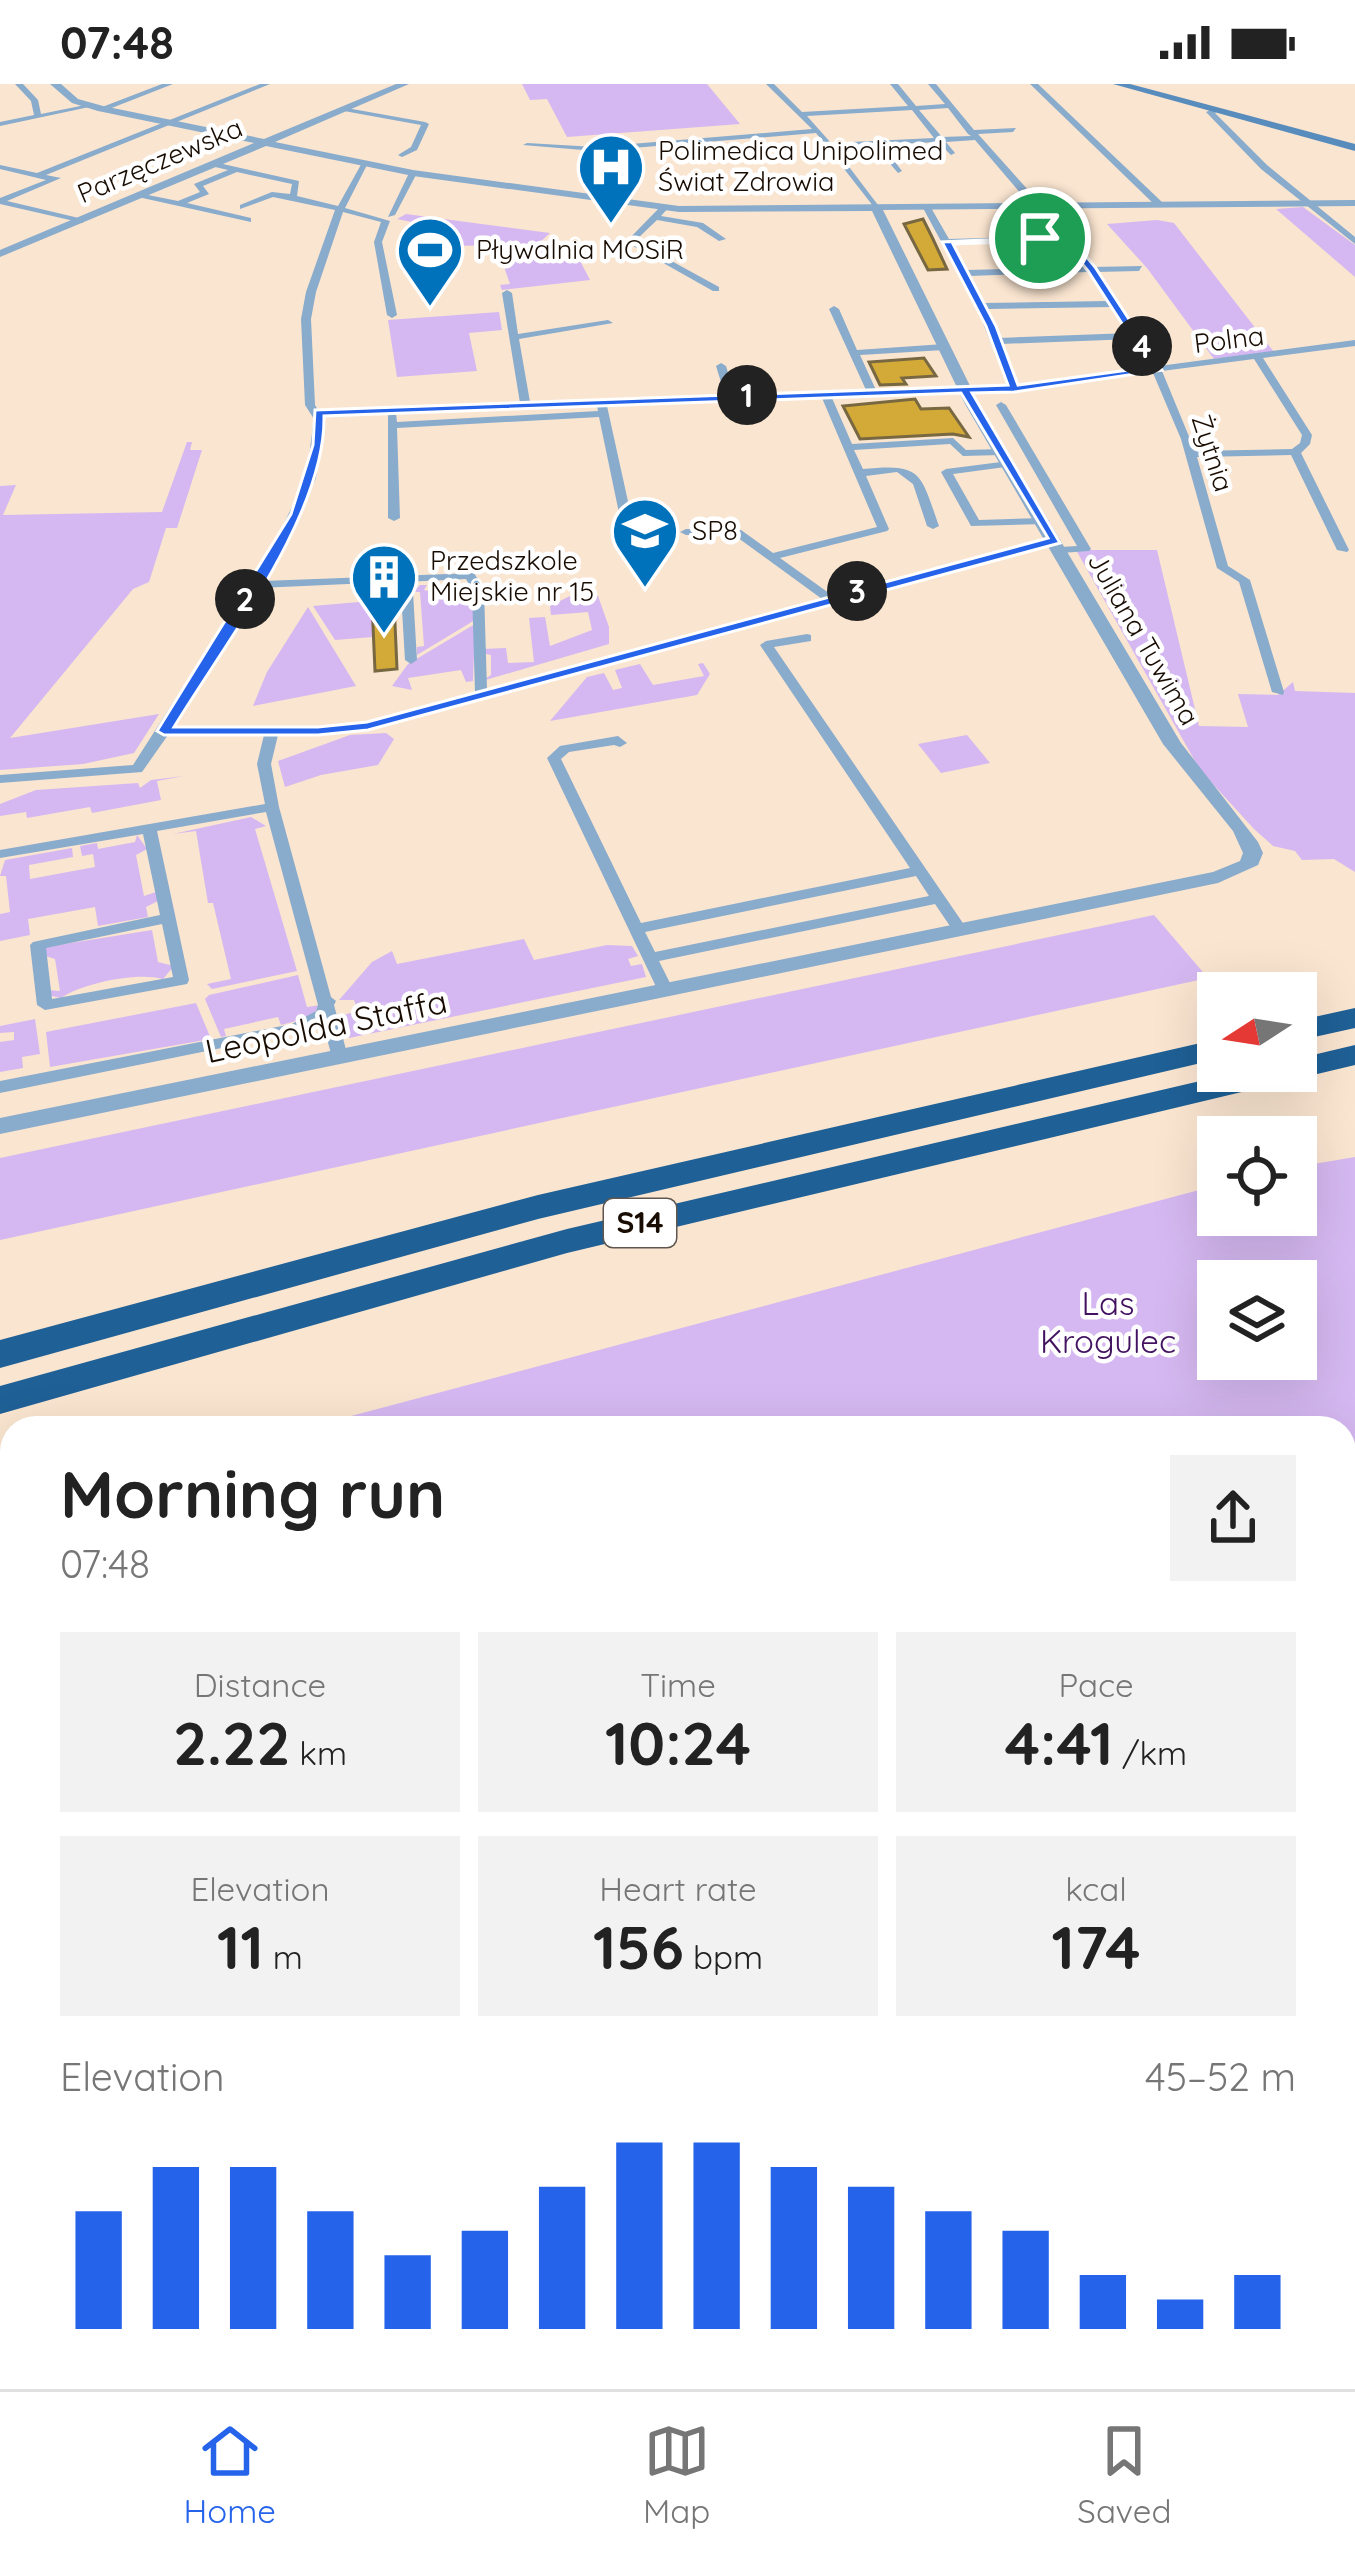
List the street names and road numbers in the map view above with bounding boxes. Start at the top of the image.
street label: Parzęczewska [72,110,247,210]
street label: Polna [1192,318,1266,360]
street label: Żytnia [1184,410,1241,496]
street label: Juliana Tuwima [1081,546,1207,731]
street label: Leopolda Staffa [201,980,450,1071]
road number: S14 [604,1199,676,1247]

